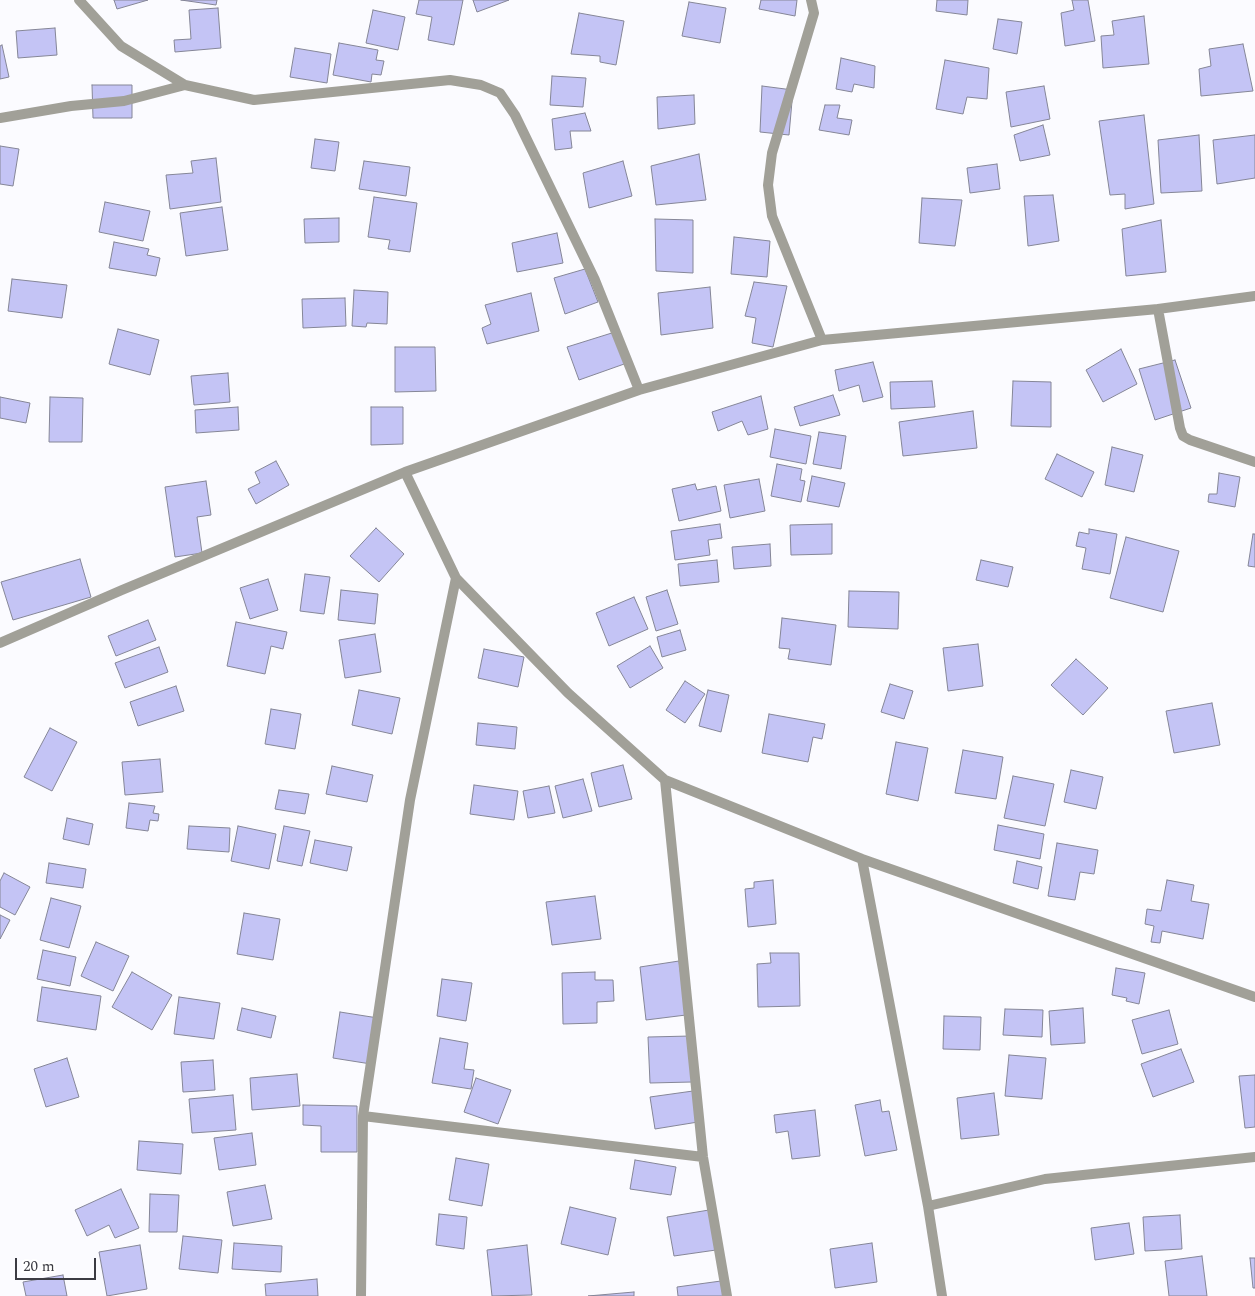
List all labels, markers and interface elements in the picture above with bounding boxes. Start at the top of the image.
scale bar [18,1248,99,1280]
text: 20 m [23,1255,55,1278]

